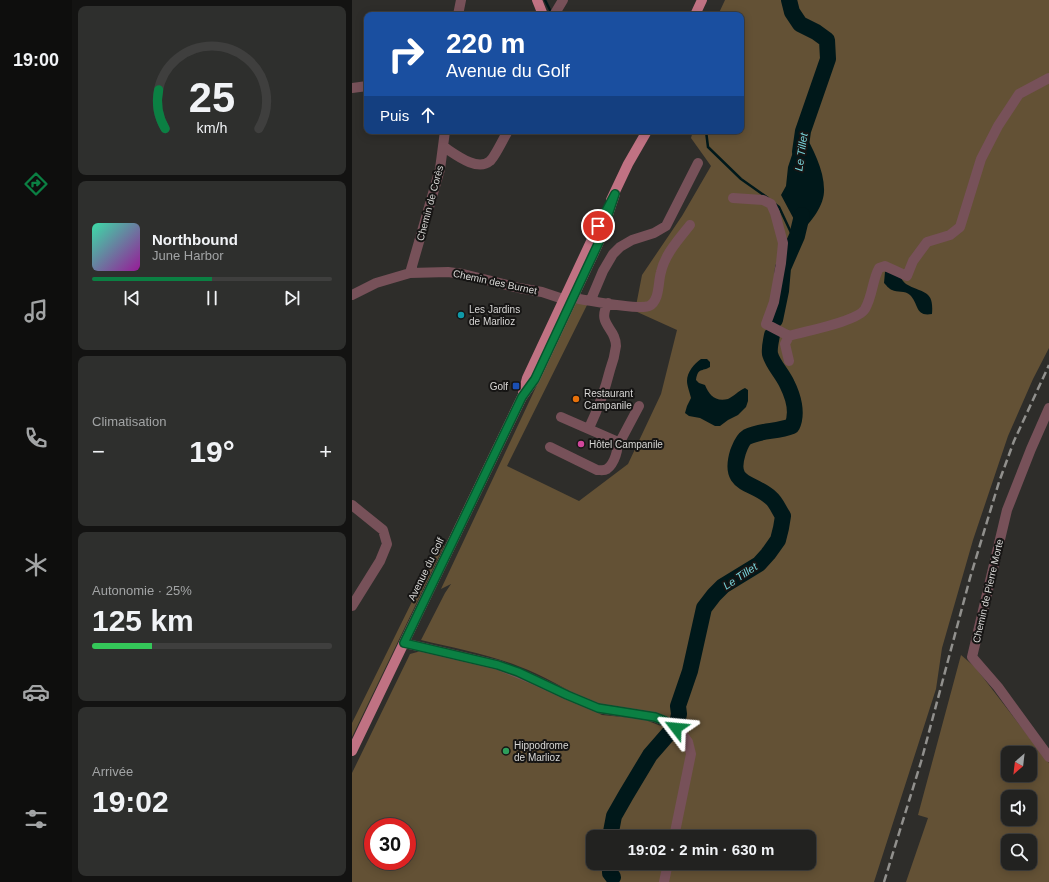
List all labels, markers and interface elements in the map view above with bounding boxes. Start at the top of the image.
icon: right [380,28,432,80]
text: 220 m [446,28,525,59]
text: 19:00 [13,50,59,70]
text: Avenue du Golf [446,61,570,81]
text: 25 [189,73,235,120]
icon: ahead [417,104,439,126]
text: Puis [380,107,409,124]
text: km/h [197,119,228,135]
water label: Le Tillet [792,131,810,172]
street label: Chemin de Corès [415,164,445,242]
icon: directions [22,170,50,198]
pin [581,209,615,243]
icon: arrive [587,215,609,237]
text: Northbound [152,231,238,248]
text: June Harbor [152,248,224,263]
street label: Chemin des Burnet [452,268,538,296]
icon: previous [121,287,143,309]
icon: pause [201,287,223,309]
icon: next [281,287,303,309]
icon: music [22,297,50,325]
place label: Les Jardins de Marlioz [469,304,520,327]
marker: Les Jardins de Marlioz [456,310,466,320]
place label: Golf [490,381,508,392]
marker: Golf [511,381,521,391]
place label: Restaurant Campanile [584,388,633,411]
marker: Restaurant Campanile [571,394,581,404]
text: Climatisation [92,414,166,429]
icon: phone [22,424,50,452]
text: 19° [189,435,235,468]
text: − [92,439,105,464]
text: + [319,439,332,464]
marker: Hôtel Campanile [576,439,586,449]
place label: Hôtel Campanile [589,439,663,450]
street label: Avenue du Golf [406,535,446,602]
street label: Chemin de Pierre Morte [971,538,1005,644]
icon: climate [22,551,50,579]
water label: Le Tillet [721,560,760,592]
text: Autonomie · 25% [92,583,192,598]
text: 125 km [92,604,194,637]
icon: car [22,678,50,706]
position arrow [655,707,697,749]
place label: Hippodrome de Marlioz [514,740,569,763]
marker: Hippodrome de Marlioz [501,746,511,756]
north arrow [1001,746,1037,782]
map controls [1001,746,1037,870]
text: Arrivée [92,764,133,779]
text: 19:02 [92,785,169,818]
button: sound [1001,790,1037,826]
icon: filters [22,805,50,833]
speed limit sign: 30 [364,818,416,870]
button: search [1001,834,1037,870]
text: 19:02 · 2 min · 630 m [628,841,774,858]

